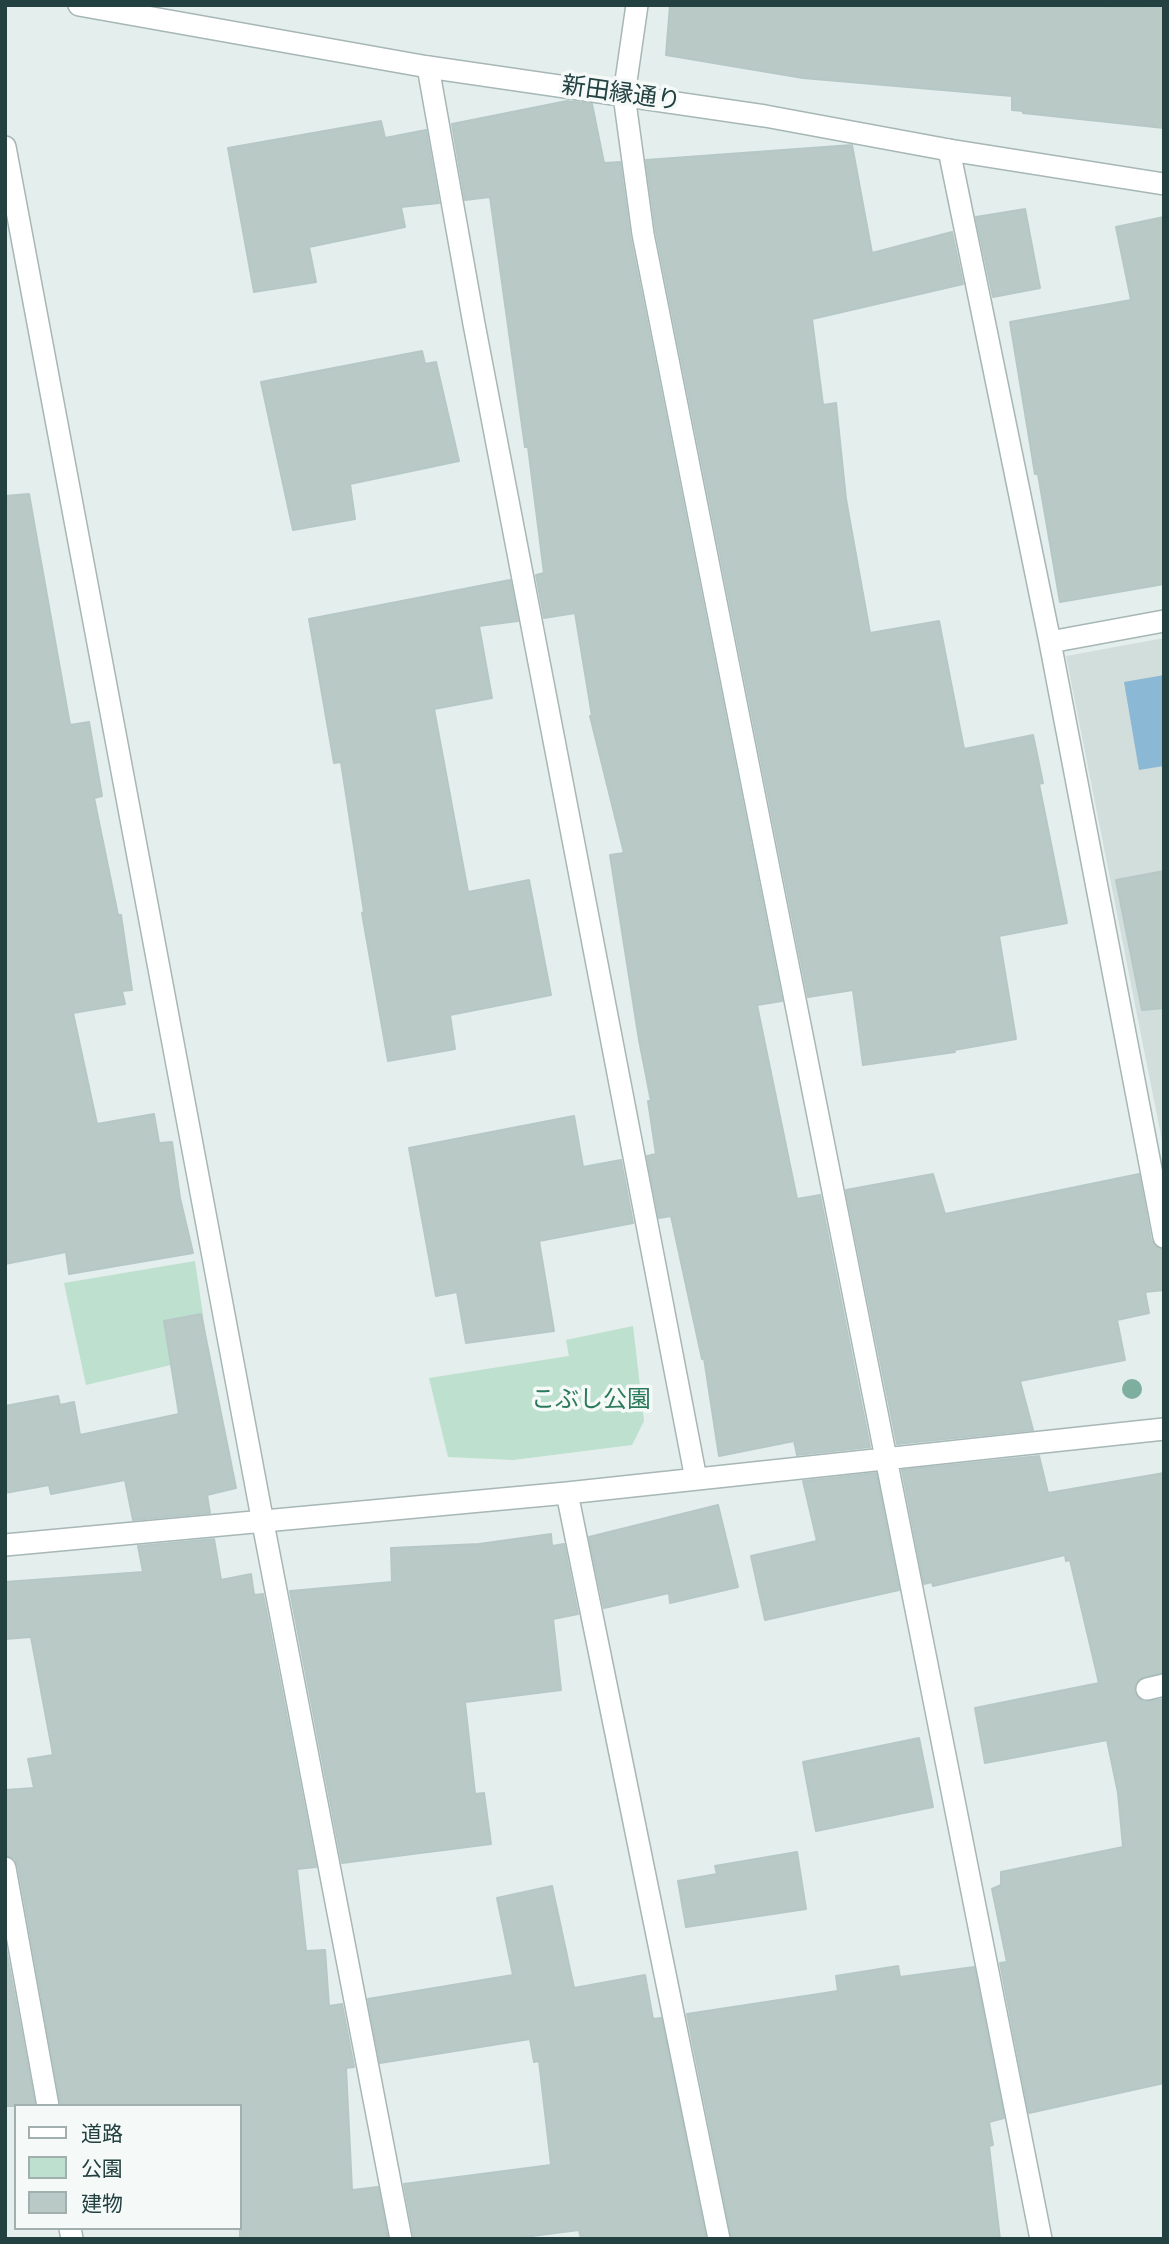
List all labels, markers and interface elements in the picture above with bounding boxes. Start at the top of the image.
street label: 新田縁通り [560,72,682,118]
park label: こぶし公園 [531,1387,651,1415]
legend [14,2104,242,2230]
text: 道路 [81,2120,123,2148]
text: 公園 [81,2155,123,2183]
text: 建物 [81,2190,123,2218]

